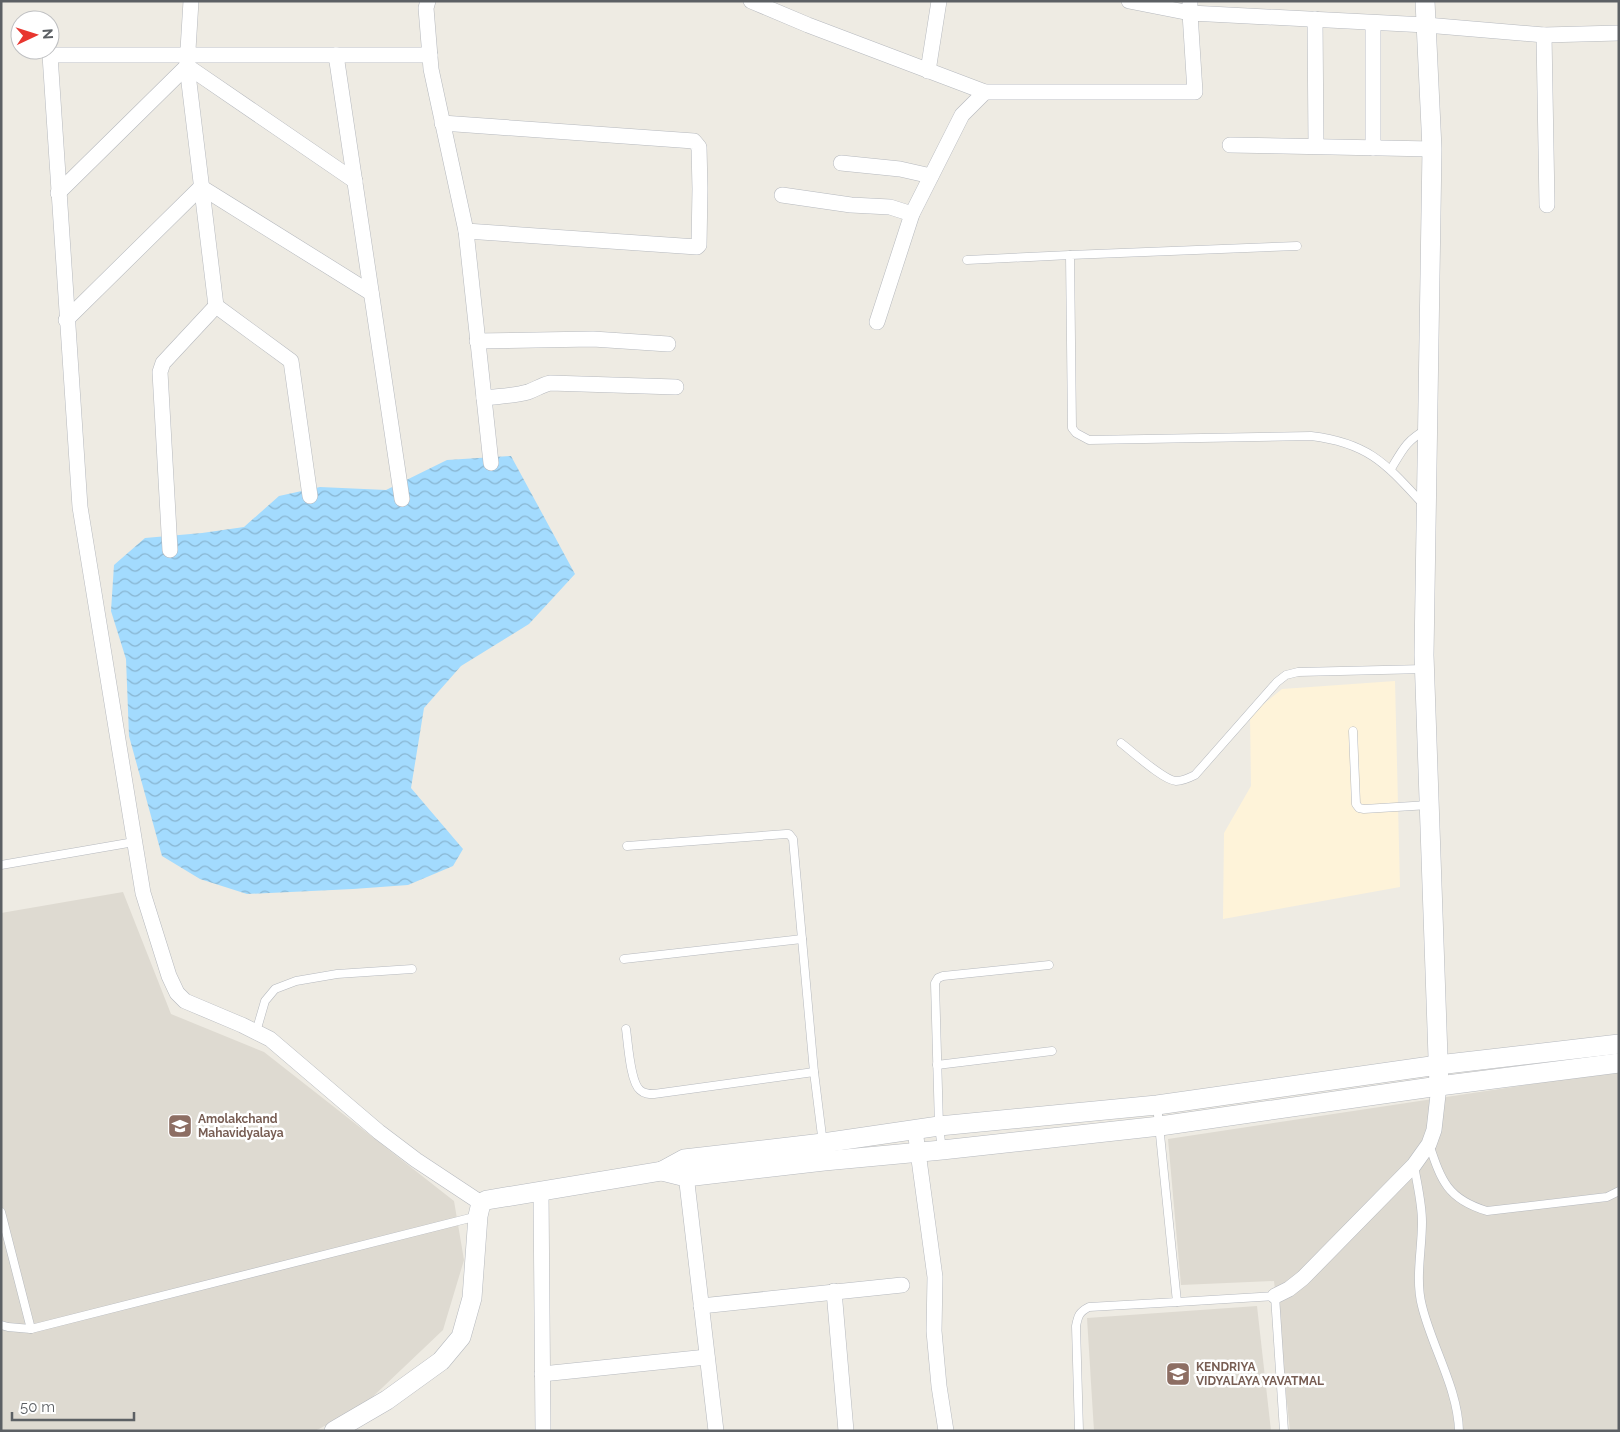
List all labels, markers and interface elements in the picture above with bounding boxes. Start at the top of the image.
north arrow [10,10,60,60]
text: N [40,28,56,40]
place label: Amolakchand Mahavidyalaya [198,1112,284,1140]
school or university icon: Amolakchand Mahavidyalaya [167,1113,193,1139]
place label: KENDRIYA VIDYALAYA YAVATMAL [1196,1360,1324,1388]
school or university icon: KENDRIYA VIDYALAYA YAVATMAL [1165,1361,1191,1387]
scale bar [12,1390,135,1422]
text: 50 m [20,1398,55,1416]

